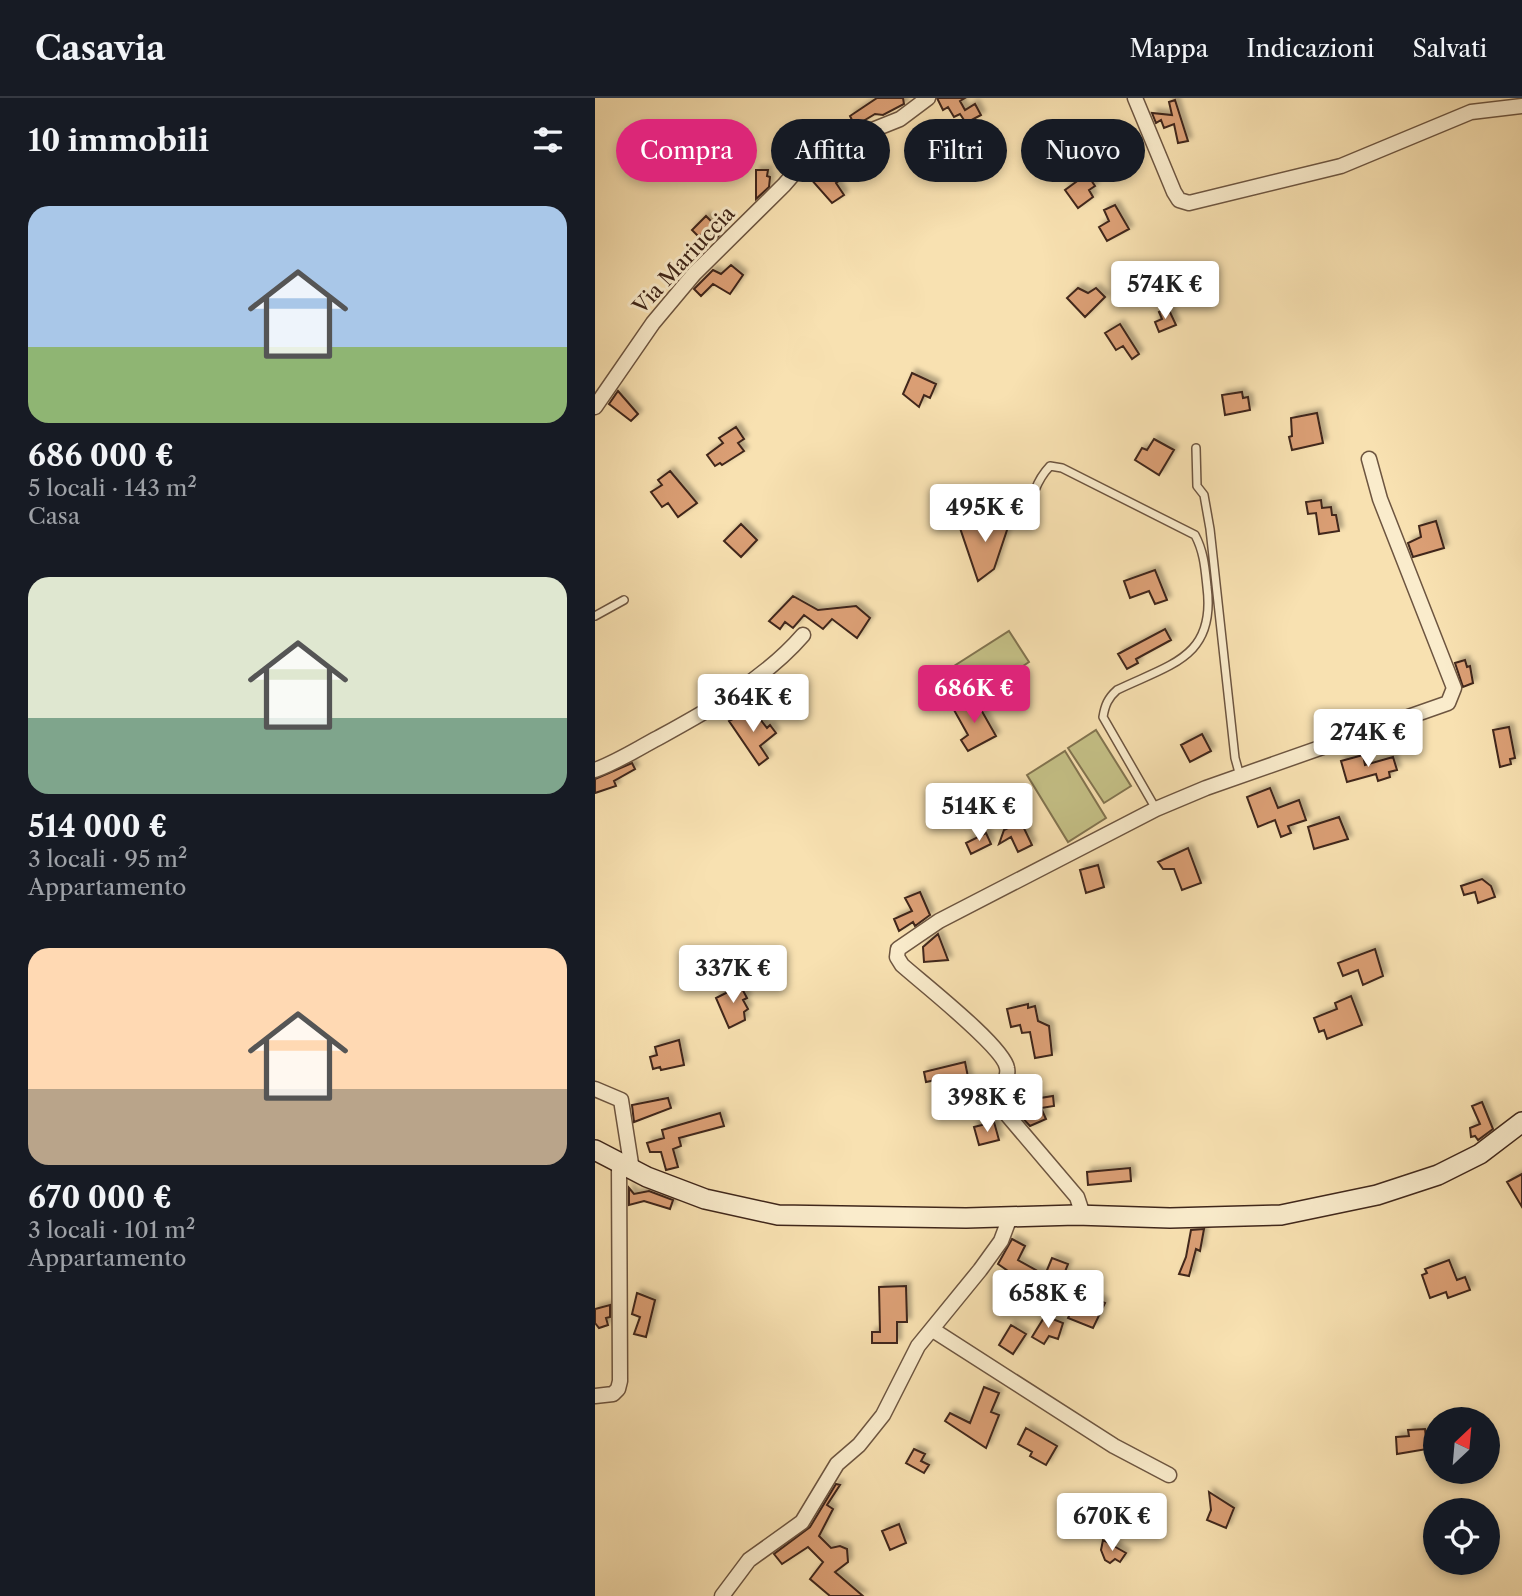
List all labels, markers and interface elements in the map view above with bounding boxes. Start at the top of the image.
text: Casavia [35,28,165,69]
text: Mappa [1129,34,1208,63]
text: Indicazioni [1246,34,1374,63]
text: Salvati [1412,34,1487,63]
chip: Compra [616,119,757,182]
chip: Affitta [771,119,890,182]
chip: Filtri [904,119,1007,182]
chip: Nuovo [1021,119,1145,182]
icon: filters [529,121,567,159]
text: 10 immobili [28,122,209,159]
street label: Via Mariuccia [627,200,740,319]
icon: home [235,251,361,377]
pin: 574K € [1108,262,1222,321]
text: 574K € [1127,270,1203,298]
text: 686 000 € [28,437,174,474]
text: 5 locali · 143 m² [28,474,197,502]
pin: 495K € [928,484,1042,544]
text: 495K € [946,493,1024,521]
text: Casa [28,502,80,530]
icon: home [235,622,361,748]
pin: 686K € [917,666,1031,725]
pin: 364K € [696,674,810,734]
text: 686K € [934,674,1014,702]
text: 364K € [714,683,792,711]
pin: 274K € [1311,710,1425,769]
text: 274K € [1330,718,1406,746]
pin: 514K € [922,784,1036,843]
text: 514K € [942,792,1016,820]
text: 514 000 € [28,808,167,845]
text: 3 locali · 95 m² [28,845,187,873]
text: Appartamento [28,873,186,901]
pin: 337K € [676,946,790,1005]
text: 337K € [695,954,771,982]
icon: home [235,993,361,1119]
pin: 398K € [930,1074,1044,1134]
text: 398K € [947,1083,1027,1111]
text: 670 000 € [28,1179,172,1216]
text: 3 locali · 101 m² [28,1216,195,1244]
text: Appartamento [28,1244,186,1272]
pin: 658K € [991,1270,1105,1330]
text: 658K € [1009,1279,1087,1307]
north arrow [1423,1407,1500,1484]
map controls [1423,1407,1500,1575]
pin: 670K € [1055,1494,1169,1553]
button: locate [1423,1498,1500,1575]
text: 670K € [1073,1502,1151,1530]

